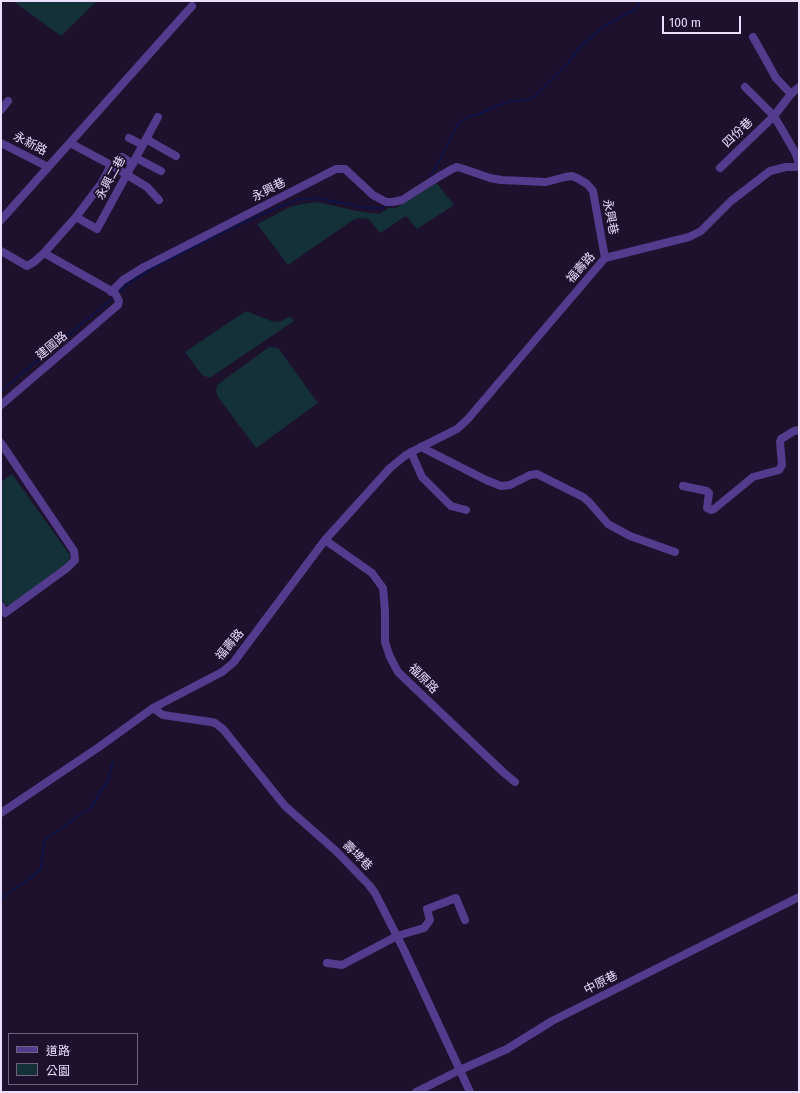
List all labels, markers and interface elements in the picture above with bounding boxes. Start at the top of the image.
scale bar [664,8,743,34]
text: 100 m [669,16,701,30]
street label: 四份巷 [720,115,756,151]
street label: 永新路 [11,129,49,159]
street label: 永興二巷 [93,154,129,202]
street label: 永興巷 [250,175,288,205]
street label: 永興巷 [599,198,621,236]
street label: 福壽路 [564,250,598,286]
street label: 建國路 [34,329,70,363]
street label: 福壽路 [213,627,247,663]
street label: 福原路 [405,661,441,697]
street label: 壽埤巷 [339,838,375,874]
street label: 中原巷 [582,968,620,998]
legend [8,1033,138,1085]
text: 道路 [46,1044,70,1058]
text: 公園 [46,1064,70,1078]

